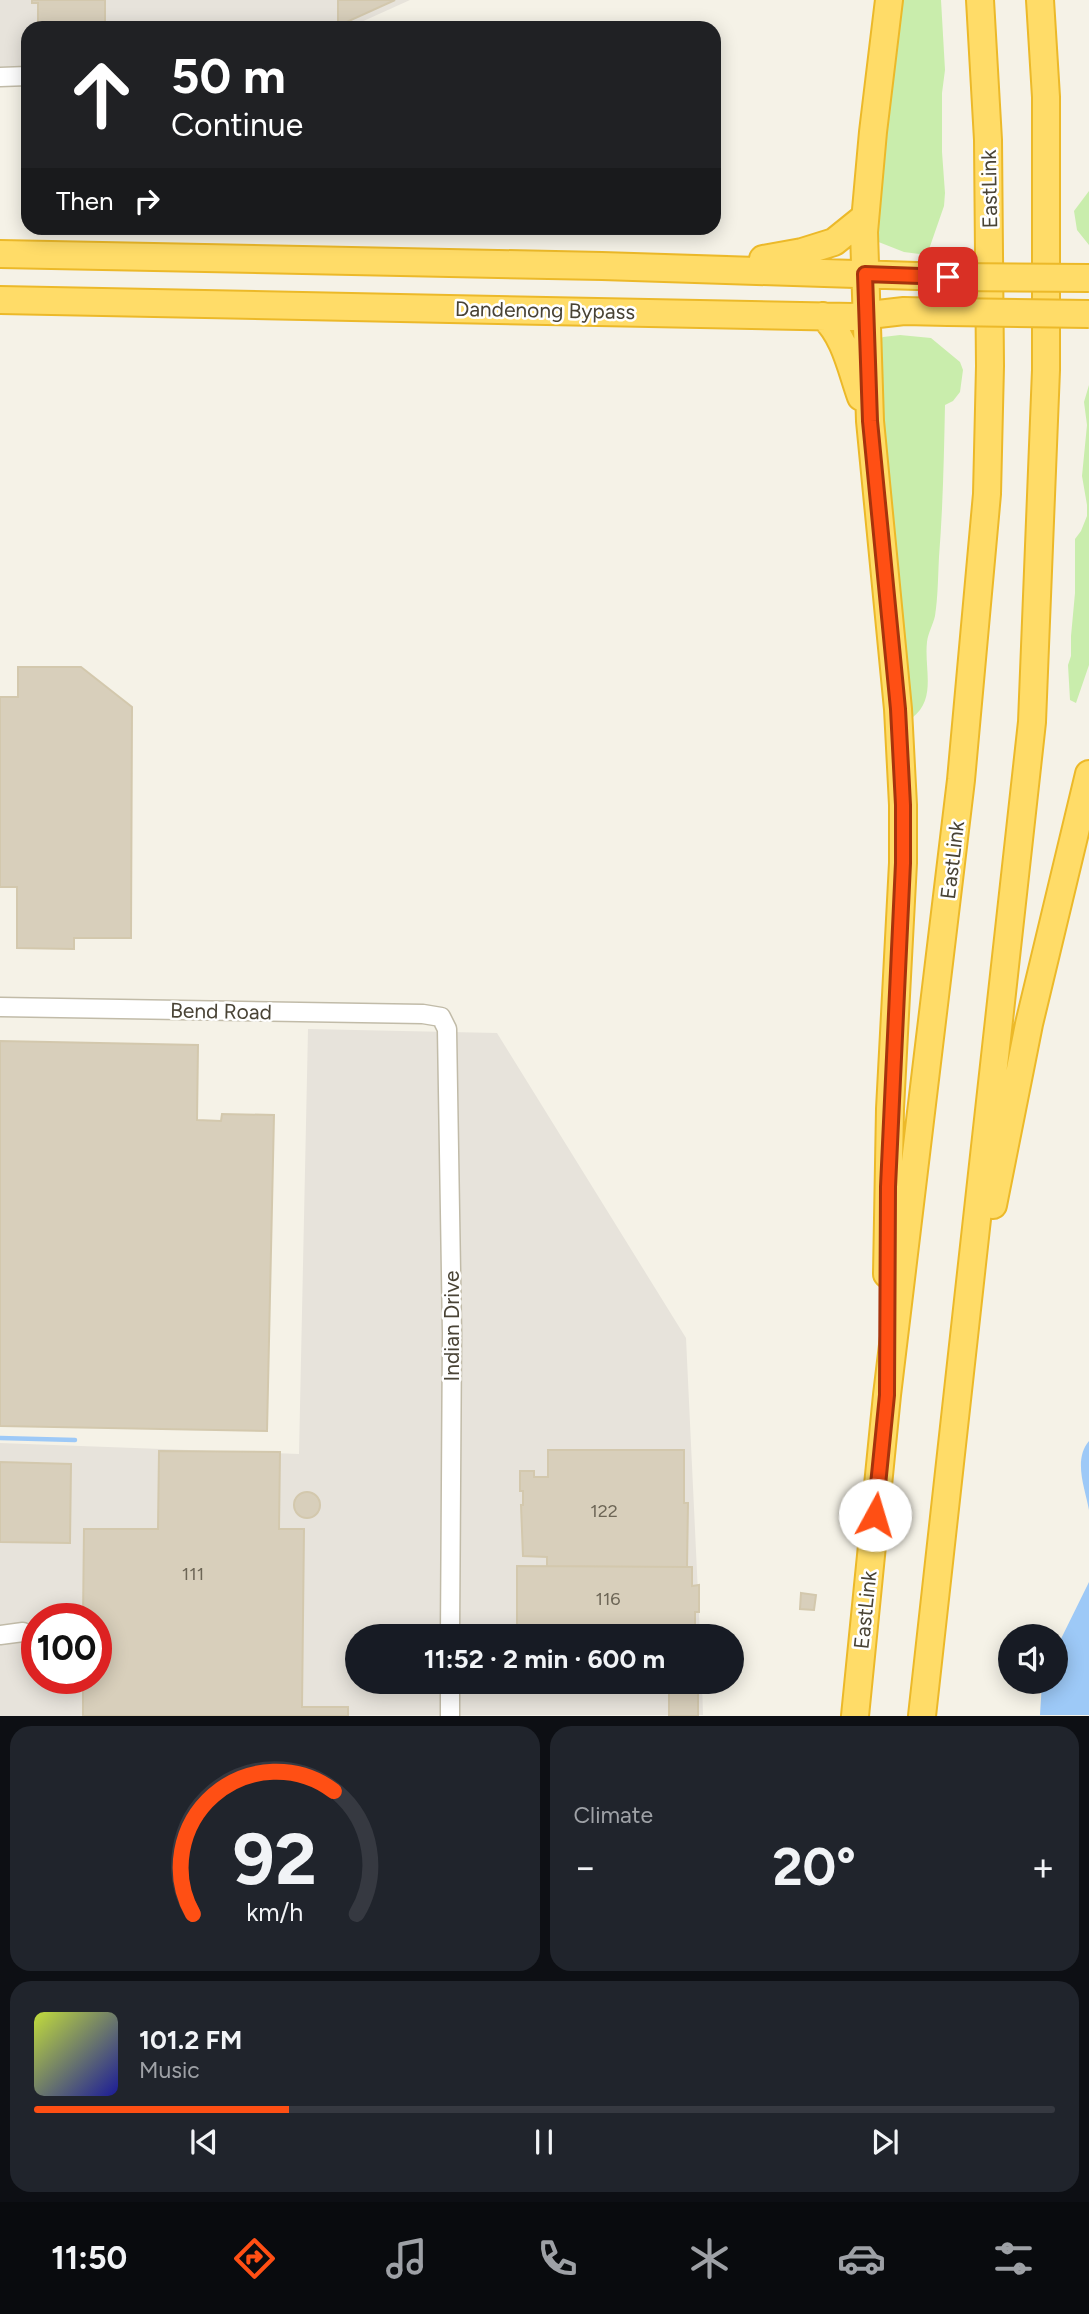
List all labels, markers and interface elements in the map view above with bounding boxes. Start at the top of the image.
text: 50 m [171,46,286,105]
icon: ahead [56,49,147,140]
text: Continue [171,106,303,144]
street label: EastLink [976,149,1002,228]
icon: right [128,182,166,220]
text: Then [56,185,114,217]
pin [918,247,978,307]
icon: arrive [929,258,967,296]
street label: Dandenong Bypass [455,296,635,324]
street label: EastLink [935,819,969,901]
street label: Bend Road [170,998,272,1024]
street label: Indian Drive [439,1271,464,1381]
position arrow [838,1478,912,1552]
house number: 122 [590,1500,618,1522]
house number: 111 [182,1563,204,1585]
street label: EastLink [848,1569,882,1650]
house number: 116 [595,1588,621,1610]
speed limit sign: 100 [21,1603,112,1694]
map controls [998,1624,1068,1694]
button: sound [998,1624,1068,1694]
text: 11:52 · 2 min · 600 m [424,1643,665,1675]
text: Climate [574,1801,653,1829]
text: 92 [233,1816,317,1903]
text: 20° [773,1836,856,1898]
text: − [574,1844,597,1890]
text: + [1031,1844,1055,1890]
text: km/h [246,1897,303,1927]
text: 101.2 FM [139,2024,242,2056]
text: Music [139,2056,200,2084]
icon: previous [185,2123,223,2161]
icon: pause [525,2123,563,2161]
icon: next [866,2123,904,2161]
icon: directions [230,2234,279,2283]
icon: music [382,2234,431,2283]
icon: phone [533,2234,582,2283]
icon: climate [685,2234,734,2283]
icon: car [837,2234,886,2283]
icon: filters [989,2234,1038,2283]
text: 11:50 [51,2239,127,2277]

